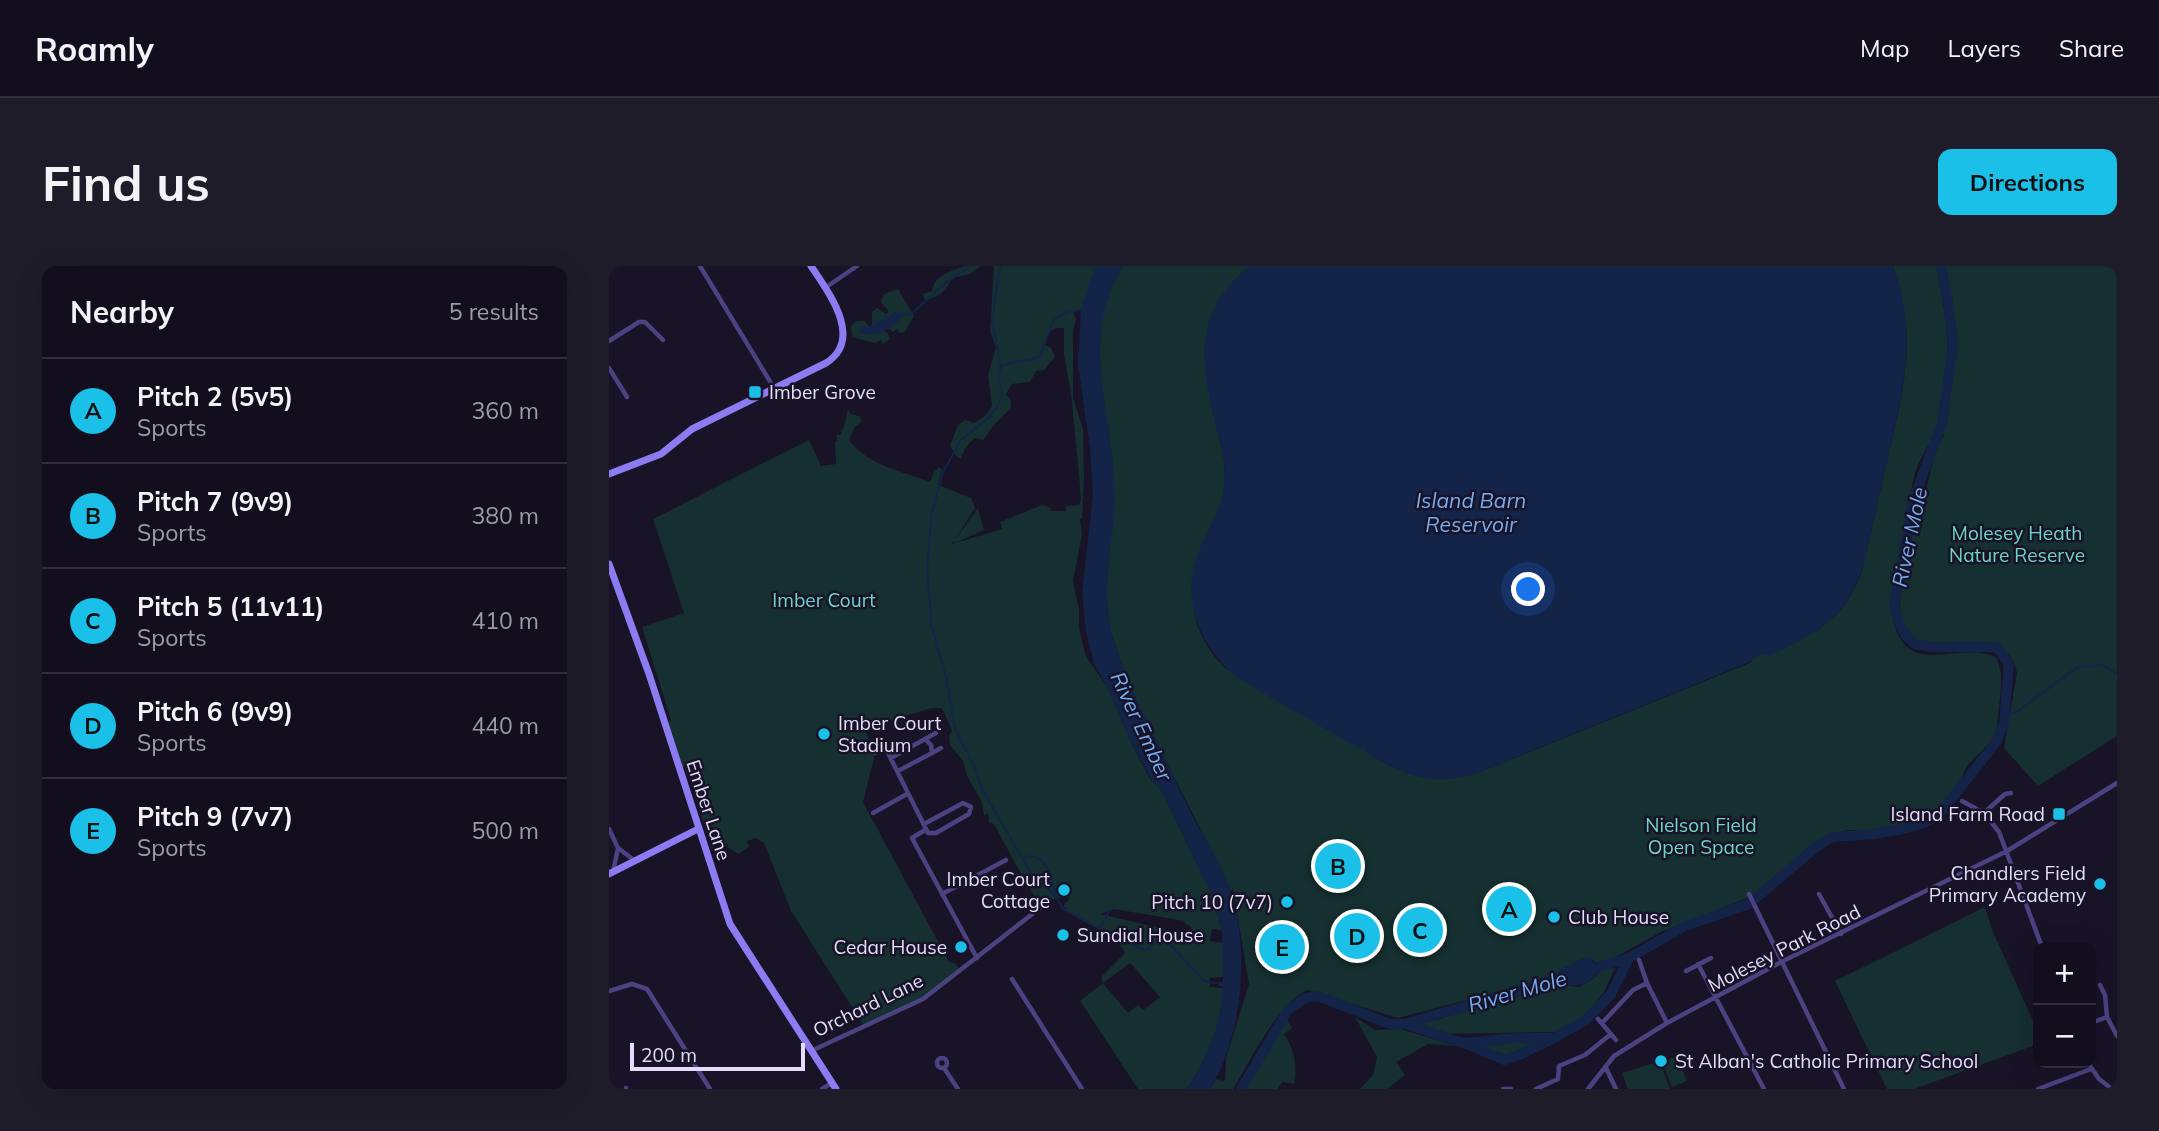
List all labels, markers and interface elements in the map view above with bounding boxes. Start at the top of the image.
text: Roamly [35,28,154,69]
text: Map [1860,33,1909,63]
text: Layers [1947,33,2021,63]
text: Share [2059,33,2124,63]
button: Directions [1938,149,2117,215]
text: Find us [42,152,210,213]
text: Nearby [70,293,174,331]
text: 5 results [449,297,539,326]
text: Pitch 2 (5v5) [137,380,293,413]
place label: Imber Grove [769,380,876,404]
marker: Imber Grove [747,384,763,400]
text: A [84,396,102,425]
text: 360 m [471,396,539,425]
text: Sports [137,413,207,442]
text: Pitch 7 (9v9) [137,485,293,518]
water label: River Mole [1886,485,1932,589]
water label: Island Barn Reservoir [1416,487,1526,537]
text: B [85,501,101,530]
text: 380 m [471,501,539,530]
text: Sports [137,518,207,547]
park label: Molesey Heath Nature Reserve [1949,521,2085,567]
your location [1511,572,1545,606]
park label: Imber Court [772,588,876,612]
text: Pitch 5 (11v11) [137,590,325,623]
text: C [85,606,101,635]
text: 410 m [471,606,539,635]
text: Sports [137,623,207,652]
water label: River Ember [1105,667,1179,786]
text: Pitch 6 (9v9) [137,695,293,728]
text: D [84,711,102,740]
text: 440 m [471,711,539,740]
place label: Imber Court Stadium [838,711,942,757]
marker: Imber Court Stadium [816,726,832,742]
text: Sports [137,728,207,757]
street label: Ember Lane [681,757,737,863]
text: Pitch 9 (7v7) [137,800,293,833]
place label: Island Farm Road [1890,802,2045,826]
marker: Island Farm Road [2051,806,2067,822]
park label: Nielson Field Open Space [1645,813,1757,859]
text: E [86,816,100,845]
text: 500 m [471,816,539,845]
text: Sports [137,833,207,862]
pin: B [1315,840,1361,892]
place label: Chandlers Field Primary Academy [1929,861,2086,907]
place label: Imber Court Cottage [947,867,1050,913]
marker: Chandlers Field Primary Academy [2092,876,2108,892]
marker: Imber Court Cottage [1056,882,1072,898]
pin: A [1486,883,1532,935]
place label: Pitch 10 (7v7) [1151,890,1273,914]
marker: Pitch 10 (7v7) [1279,894,1295,910]
street label: Molesey Park Road [1704,899,1864,997]
pin: C [1397,904,1443,956]
place label: Club House [1568,905,1669,929]
marker: Club House [1546,909,1562,925]
pin: D [1334,910,1380,962]
pin: E [1259,921,1305,973]
place label: Sundial House [1077,923,1204,947]
marker: Sundial House [1055,927,1071,943]
place label: Cedar House [834,935,947,959]
marker: Cedar House [953,939,969,955]
map controls [2033,942,2096,1068]
button: + [2033,942,2096,1005]
water label: River Mole [1465,965,1569,1017]
street label: Orchard Lane [809,968,927,1042]
button: − [2033,1005,2096,1068]
scale bar [630,1040,805,1072]
text: 200 m [641,1043,697,1067]
place label: St Alban's Catholic Primary School [1675,1049,1978,1073]
marker: St Alban's Catholic Primary School [1653,1053,1669,1069]

